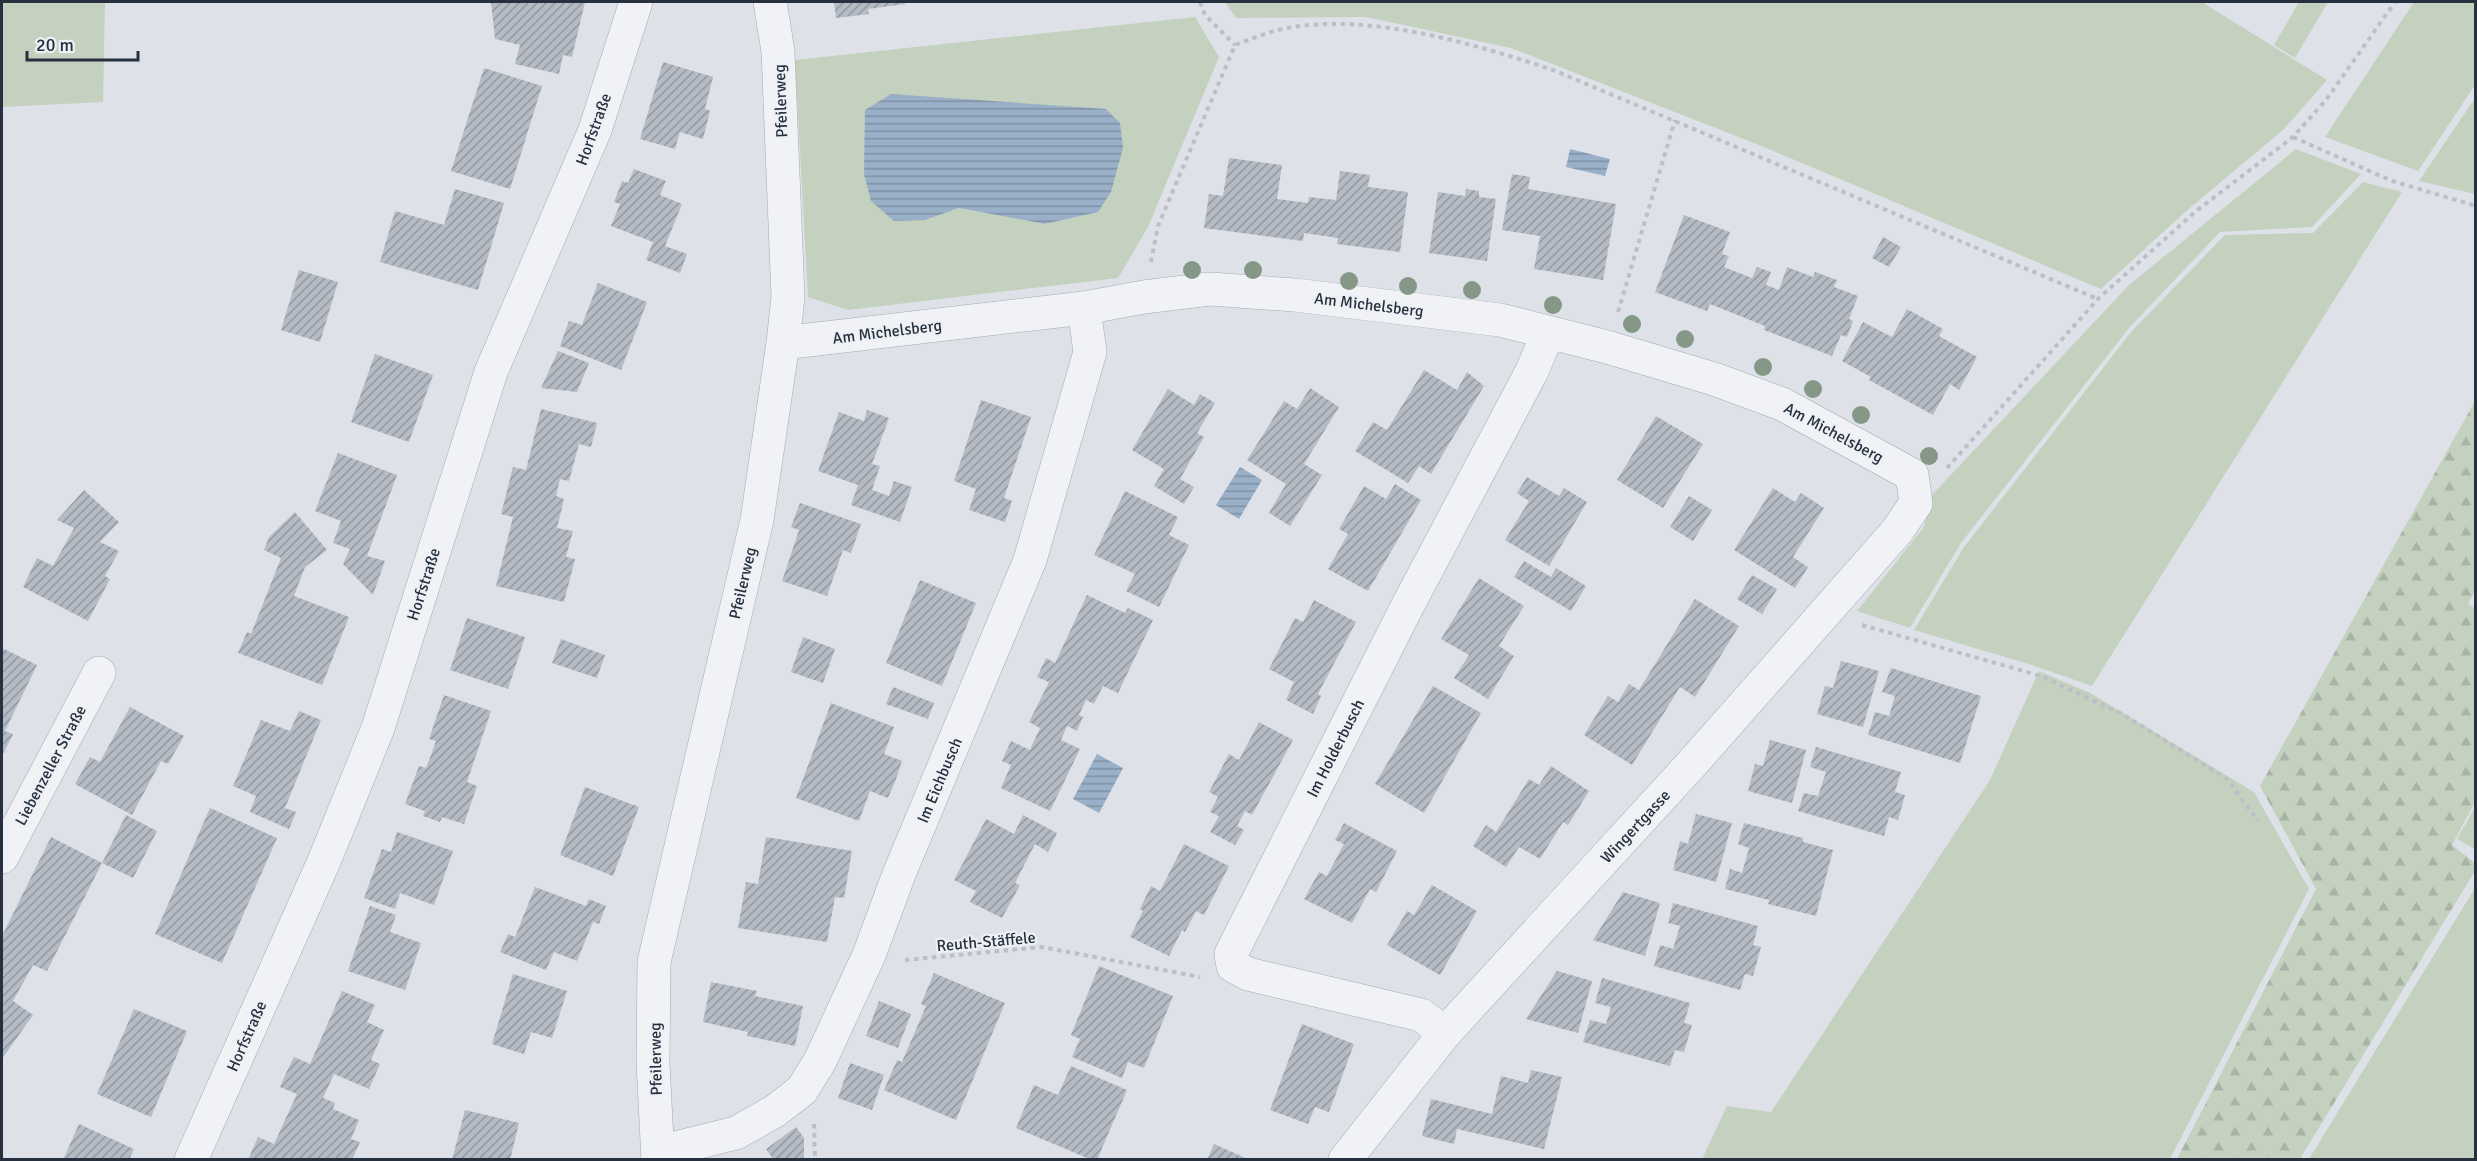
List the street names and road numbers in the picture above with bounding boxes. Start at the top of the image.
street label: Pfeilerweg [770,64,792,138]
street label: Horfstraße [572,91,616,168]
street label: Am Michelsberg [1313,288,1425,322]
street label: Am Michelsberg [831,315,943,349]
street label: Am Michelsberg [1780,398,1887,468]
street label: Horfstraße [403,545,445,623]
street label: Pfeilerweg [725,545,761,621]
street label: Im Holderbusch [1303,696,1369,801]
street label: Liebenzeller Straße [11,702,91,829]
street label: Im Eichbusch [913,735,967,826]
street label: Wingertgasse [1597,786,1675,868]
street label: Reuth-Stäffele [936,928,1036,956]
street label: Horfstraße [222,998,271,1075]
street label: Pfeilerweg [645,1022,667,1096]

